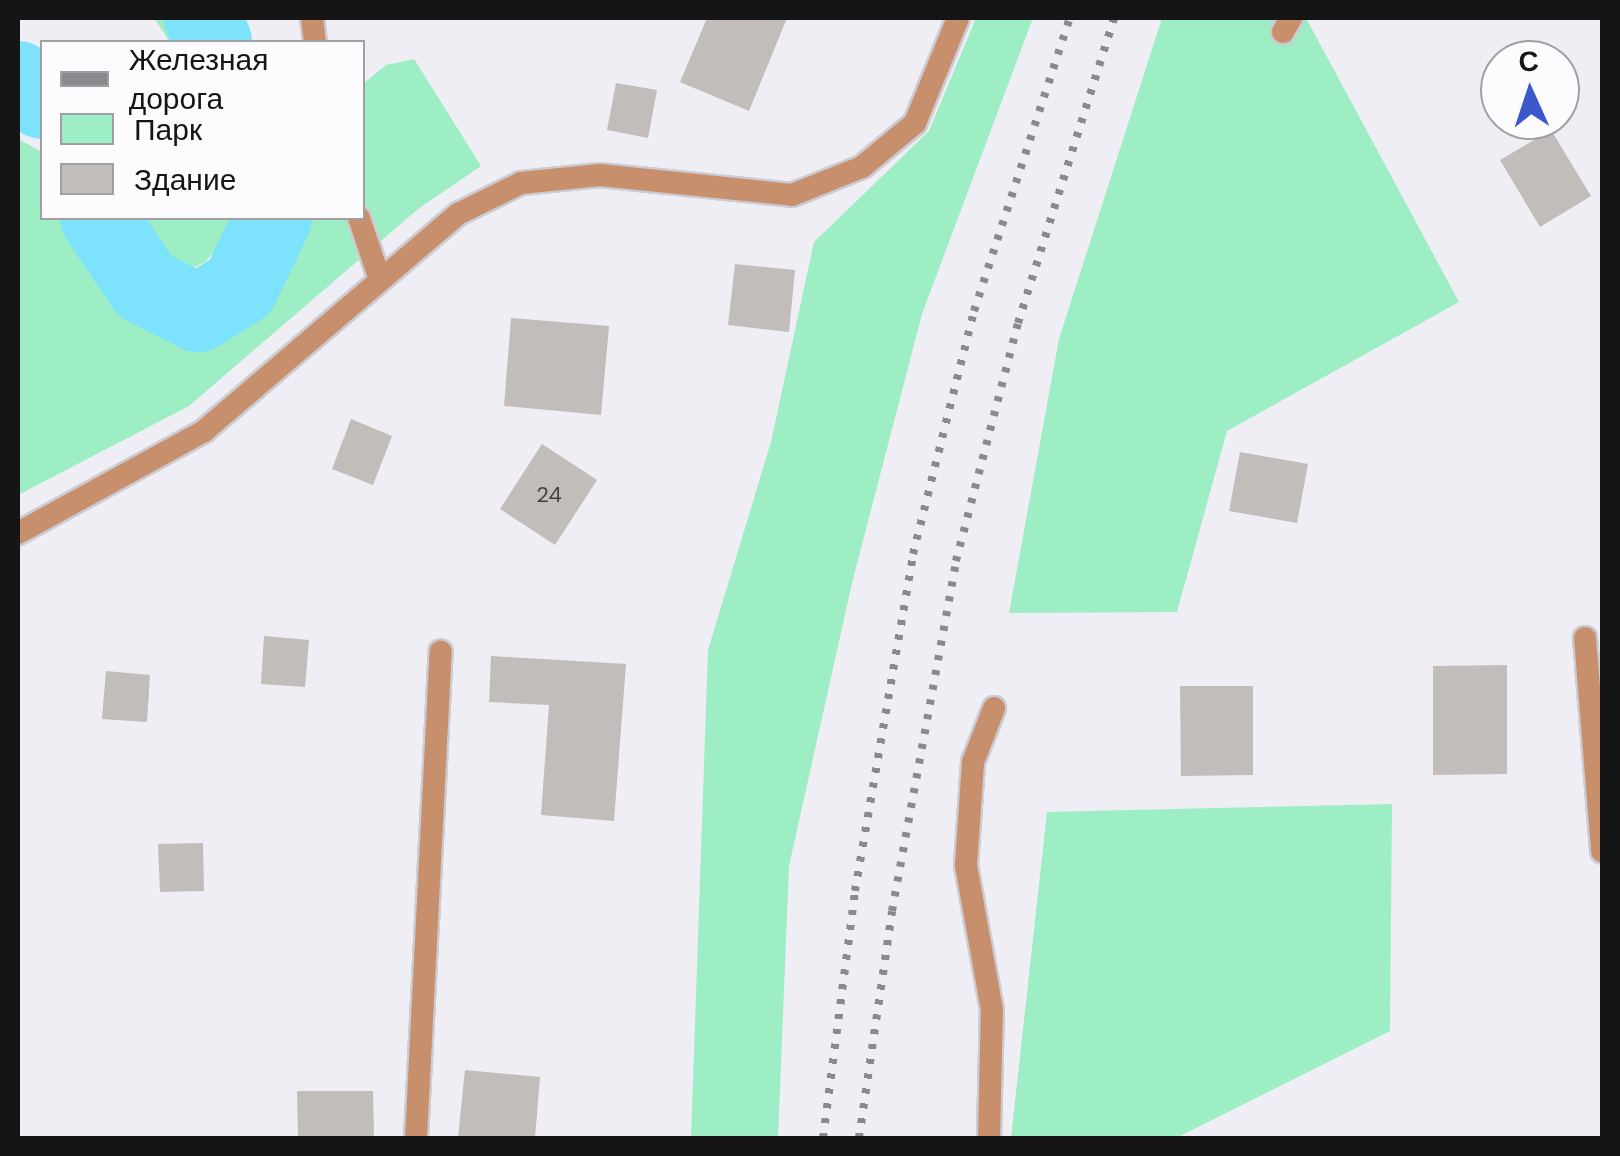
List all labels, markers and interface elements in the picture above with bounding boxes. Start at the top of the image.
legend [40,40,365,220]
text: Железная дорога [129,40,268,118]
north arrow [1480,40,1580,140]
text: С [1517,43,1540,81]
text: Парк [134,110,202,149]
text: Здание [134,160,236,199]
house number: 24 [536,482,562,508]

